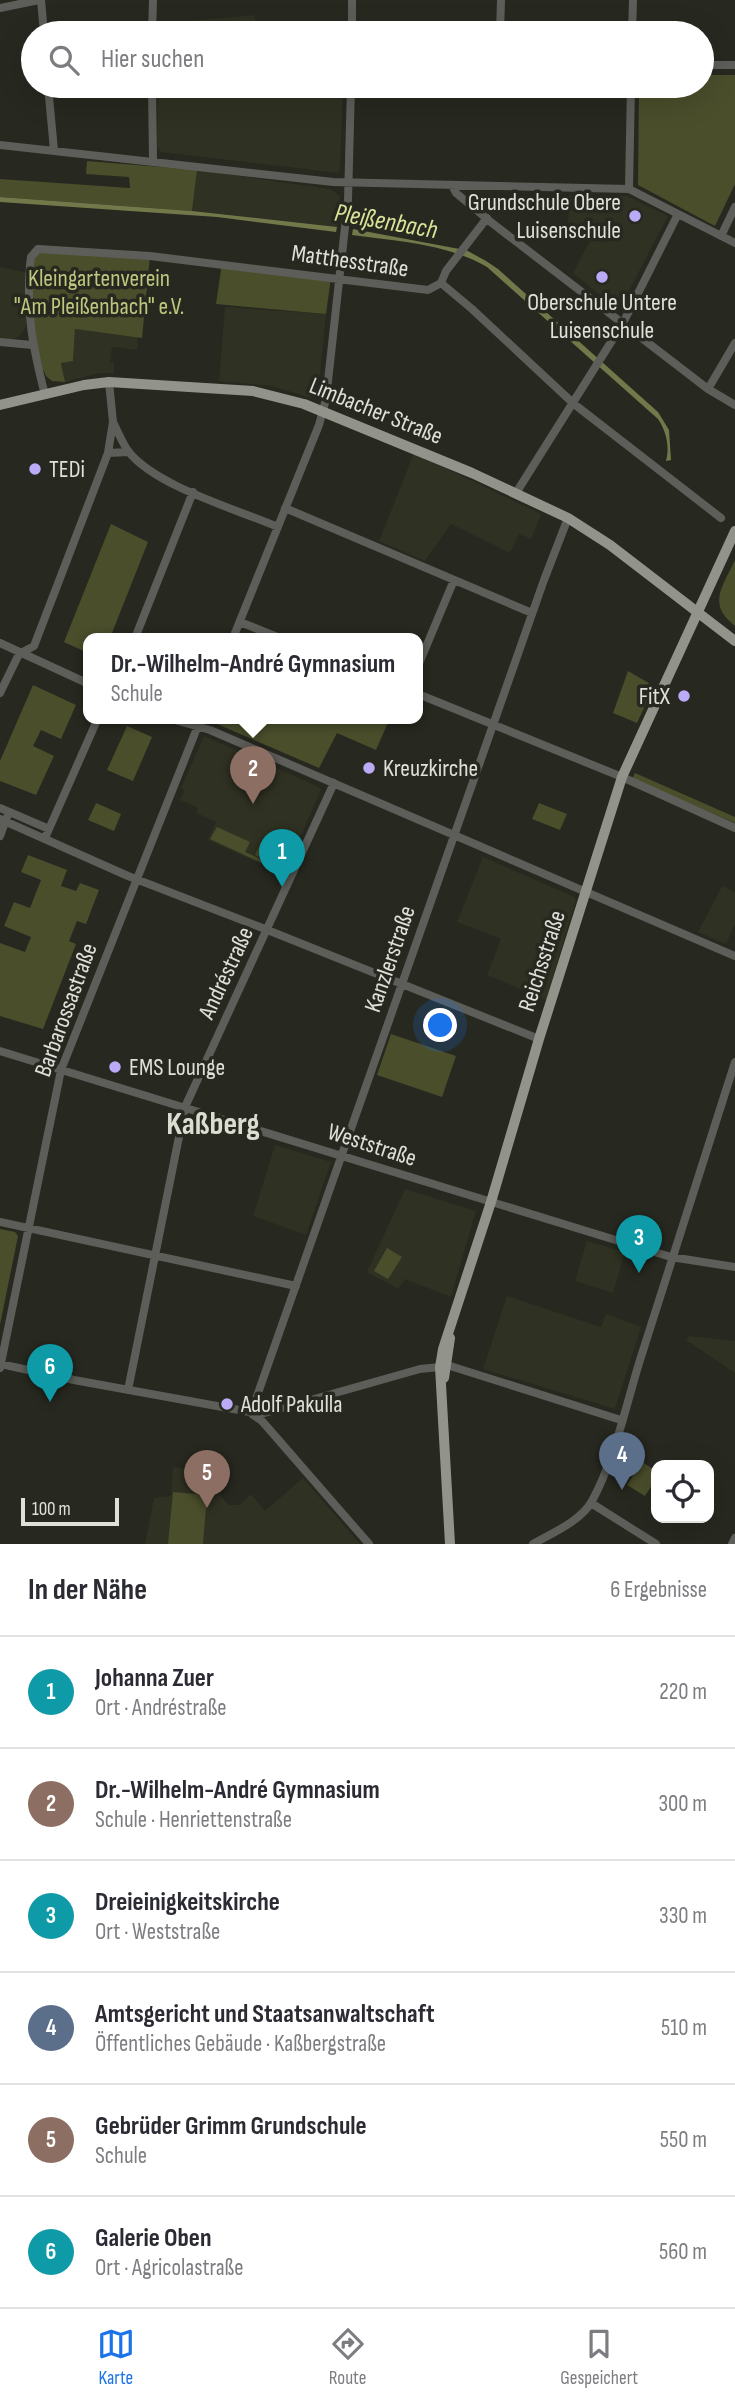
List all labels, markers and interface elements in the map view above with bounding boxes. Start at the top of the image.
search box [21,21,714,98]
icon: search [45,41,83,79]
text: Hier suchen [101,44,204,75]
place label: Grundschule Obere Luisenschule [468,188,621,245]
water label: Pleißenbach [332,198,440,246]
marker: Grundschule Obere Luisenschule [627,208,643,224]
street label: Matthesstraße [290,238,410,284]
park label: Kleingartenverein "Am Pleißenbach" e.V. [14,264,184,321]
marker: Oberschule Untere Luisenschule [594,269,610,285]
place label: Oberschule Untere Luisenschule [527,288,677,345]
street label: Limbacher Straße [305,371,447,451]
place label: TEDi [49,455,85,484]
marker: TEDi [27,461,43,477]
popup [83,633,423,724]
text: Dr.-Wilhelm-André Gymnasium [111,649,395,680]
text: Schule [111,680,163,708]
place label: FitX [639,682,671,711]
marker: FitX [676,688,692,704]
pin: 2 [230,746,276,804]
place label: Kreuzkirche [383,754,478,783]
marker: Kreuzkirche [361,760,377,776]
pin: 1 [259,829,305,887]
street label: Kanzlerstraße [358,902,422,1016]
street label: Reichsstraße [512,907,572,1015]
street label: Andréstraße [192,922,260,1025]
street label: Barbarossastraße [28,939,104,1081]
your location [423,1008,457,1042]
place label: EMS Lounge [129,1053,225,1082]
marker: EMS Lounge [107,1059,123,1075]
district label: Kaßberg [166,1105,260,1144]
street label: Weststraße [324,1117,420,1173]
pin: 3 [616,1215,662,1273]
pin: 6 [27,1344,73,1402]
place label: Adolf Pakulla [240,1390,343,1419]
marker: Adolf Pakulla [219,1396,235,1412]
pin: 4 [599,1432,645,1490]
pin: 5 [184,1450,230,1508]
map controls [651,1460,714,1523]
button: locate [651,1460,714,1523]
scale bar [21,1495,119,1527]
text: 100 m [32,1498,71,1521]
text: In der Nähe [28,1572,147,1608]
text: 6 Ergebnisse [610,1576,707,1604]
text: Johanna Zuer [95,1663,214,1694]
text: 1 [46,1678,56,1706]
text: 220 m [659,1678,707,1706]
text: Ort · Andréstraße [95,1694,227,1722]
text: Dr.-Wilhelm-André Gymnasium [95,1775,380,1806]
text: 2 [46,1790,56,1818]
text: 300 m [658,1790,707,1818]
text: Schule · Henriettenstraße [95,1806,292,1834]
text: Dreieinigkeitskirche [95,1887,280,1918]
text: 3 [46,1902,56,1930]
text: 330 m [659,1902,707,1930]
text: Ort · Weststraße [95,1918,220,1946]
text: Amtsgericht und Staatsanwaltschaft [95,1999,435,2030]
text: 4 [46,2014,56,2042]
text: 510 m [661,2014,707,2042]
text: Öffentliches Gebäude · Kaßbergstraße [95,2030,386,2058]
text: Gebrüder Grimm Grundschule [95,2111,367,2142]
text: 5 [46,2126,56,2154]
text: 550 m [660,2126,707,2154]
text: Schule [95,2142,147,2170]
text: Galerie Oben [95,2223,212,2254]
text: 6 [46,2238,56,2266]
text: 560 m [659,2238,707,2266]
text: Ort · Agricolastraße [95,2254,243,2282]
tab: Karte [97,2325,135,2390]
tab: Route [329,2325,367,2390]
tab: Gespeichert [560,2325,638,2390]

